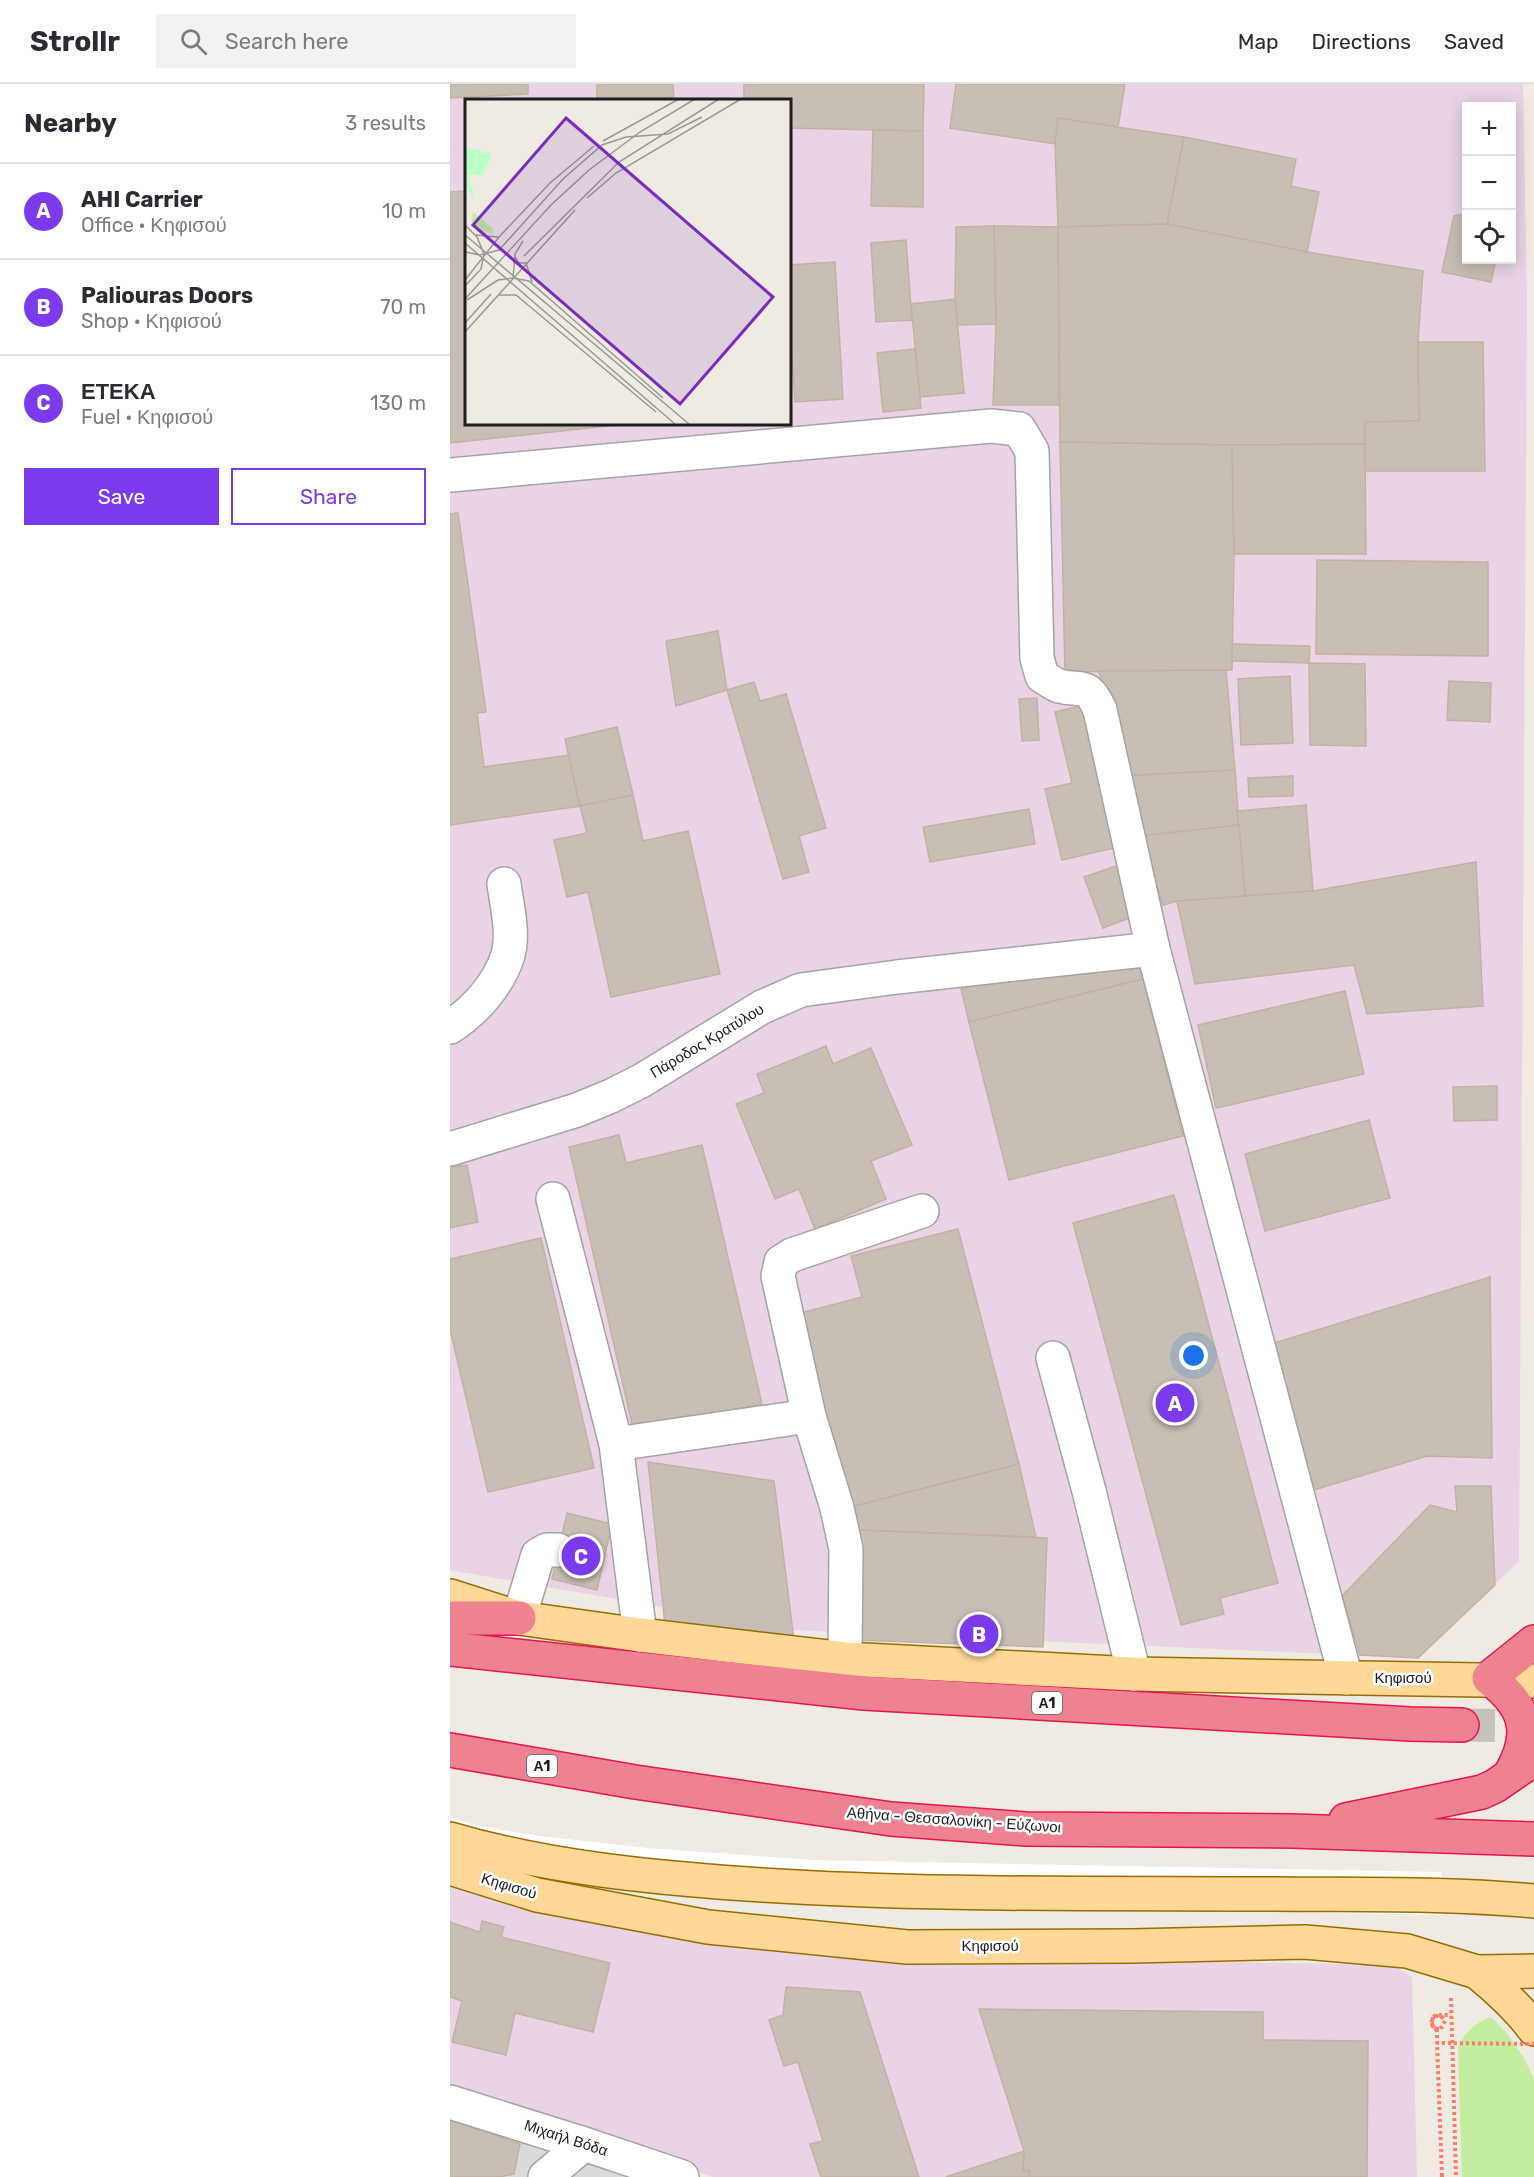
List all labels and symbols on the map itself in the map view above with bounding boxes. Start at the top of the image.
inset map [465,99,790,424]
street label: Πάροδος Κρατύλου [647,1000,767,1082]
your location [1179,1341,1208,1370]
pin: A [1156,1380,1194,1426]
pin: C [562,1534,600,1578]
pin: B [960,1612,998,1656]
street label: Κηφισού [1374,1669,1432,1687]
road number: Α1 [1032,1692,1062,1714]
road number: Α1 [527,1755,557,1777]
street label: Αθήνα - Θεσσαλονίκη - Εύζωνοι [846,1804,1062,1836]
street label: Κηφισού [479,1869,539,1903]
street label: Κηφισού [961,1937,1019,1955]
street label: Μιχαήλ Βόδα [522,2116,610,2160]

